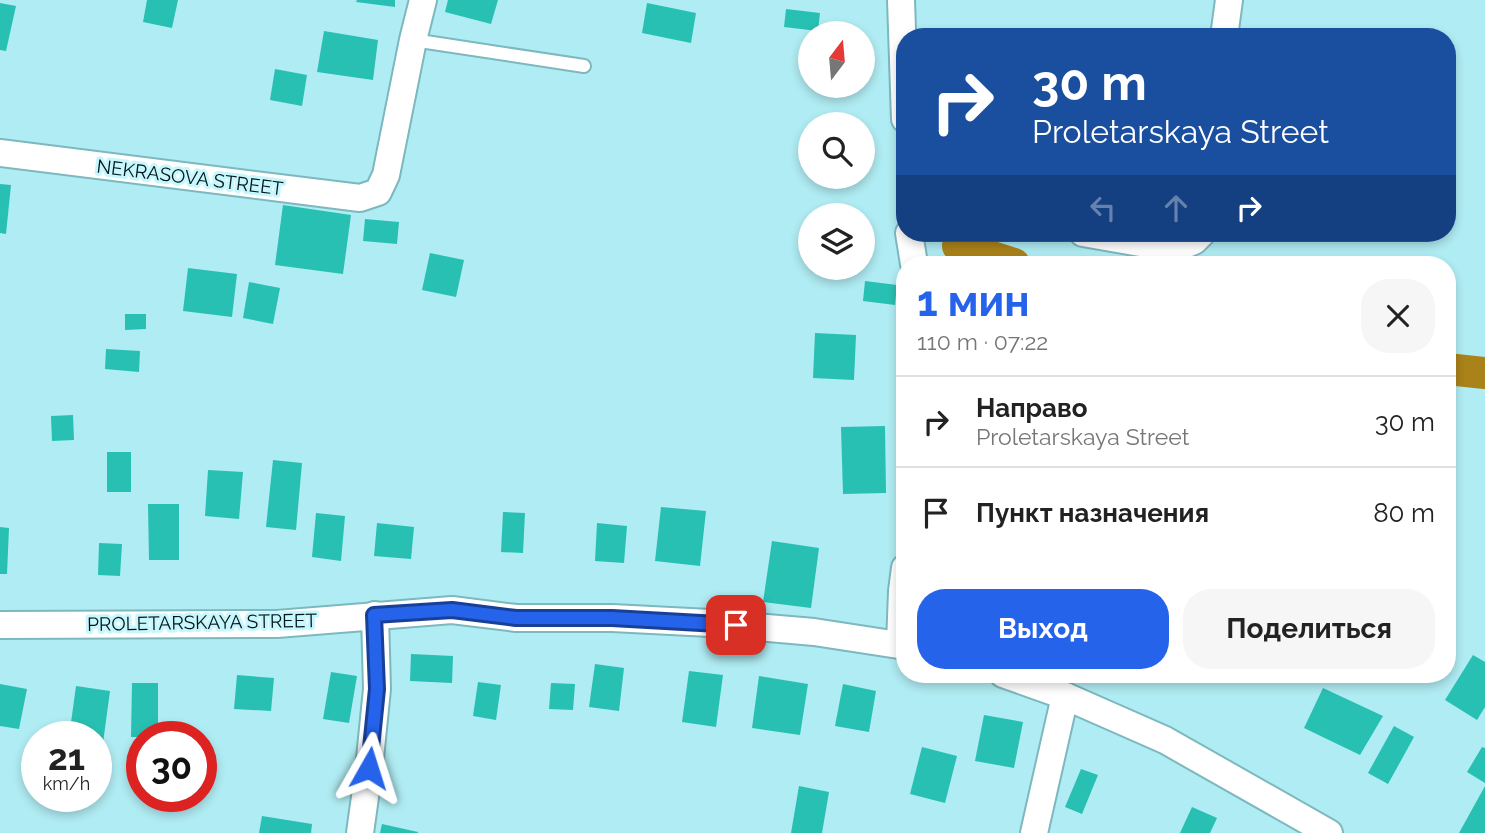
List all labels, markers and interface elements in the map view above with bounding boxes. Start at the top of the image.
north arrow [798,21,875,98]
map controls [798,21,875,280]
text: 30 m [1032,54,1147,111]
icon: right [917,56,1008,147]
button: search [798,112,875,189]
text: Proletarskaya Street [1032,113,1329,150]
street label: NEKRASOVA STREET [95,155,285,199]
icon: left [1084,189,1122,227]
icon: ahead [1157,189,1195,227]
icon: right [1230,189,1268,227]
button: layers [798,203,875,280]
text: 1 мин [917,277,1030,326]
button: close [1361,279,1435,353]
text: 110 m · 07:22 [917,328,1048,355]
text: Направо [976,393,1087,423]
icon: right [917,403,955,441]
text: 30 m [1375,407,1435,437]
text: Proletarskaya Street [976,423,1189,450]
icon: arrive [917,494,955,532]
text: Пункт назначения [976,498,1209,528]
text: 80 m [1373,498,1435,528]
button: Выход [917,589,1169,669]
button: Поделиться [1183,589,1435,669]
pin [706,595,766,655]
icon: arrive [717,606,755,644]
street label: PROLETARSKAYA STREET [87,609,318,635]
speed limit sign: 30 [126,721,217,812]
position arrow [332,731,406,805]
text: 21 [48,737,85,778]
text: km/h [43,773,90,794]

